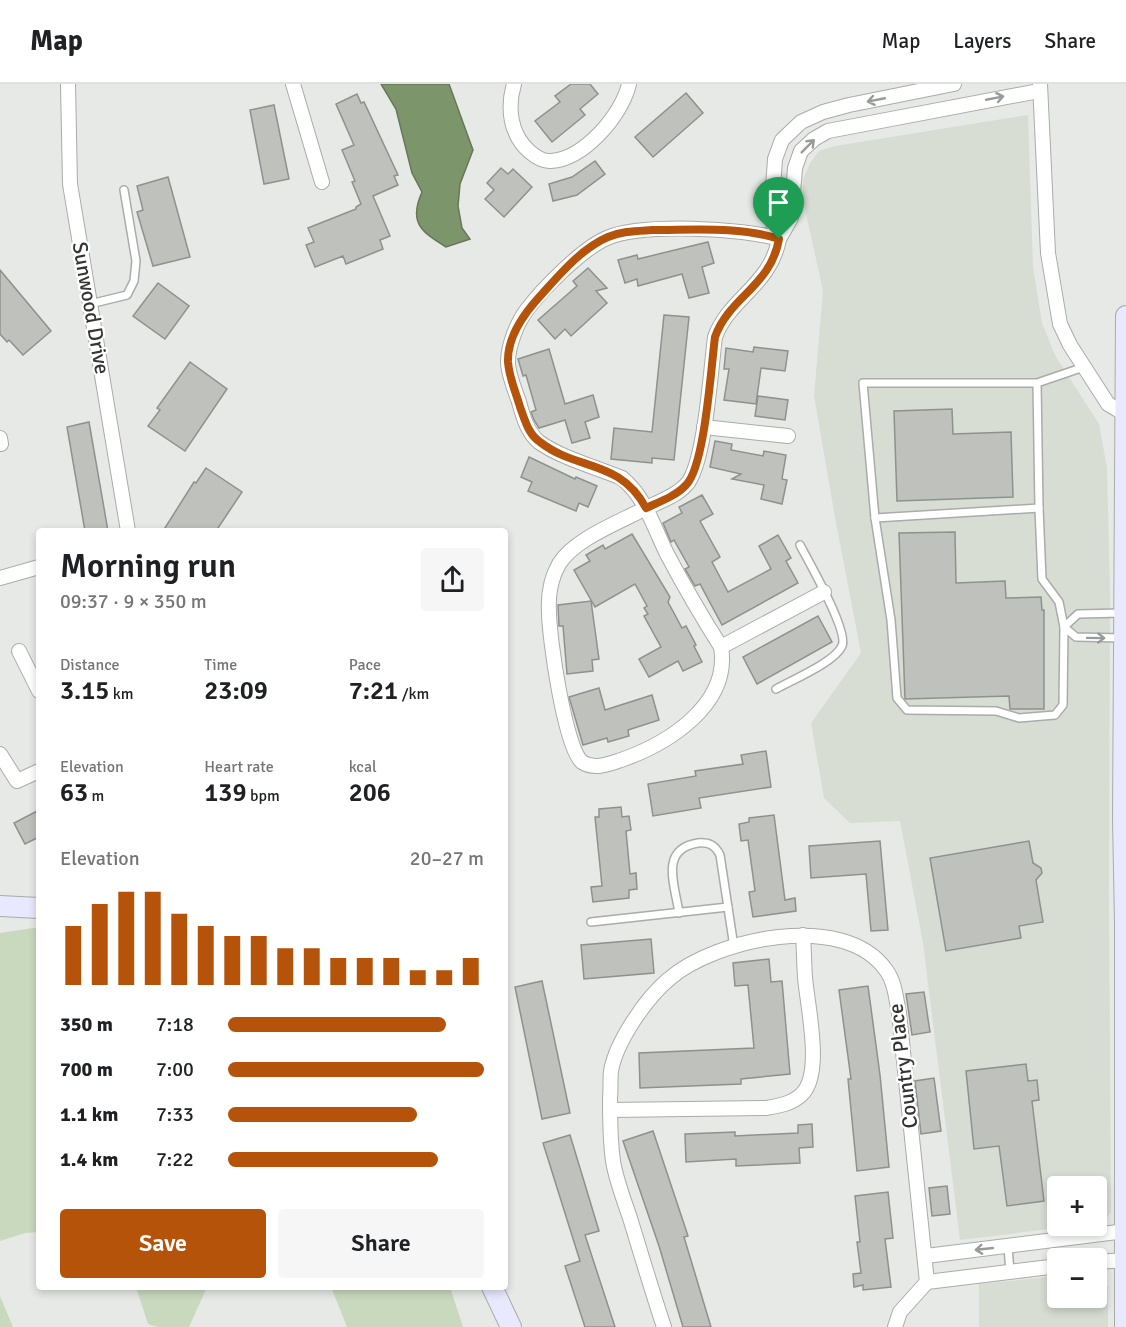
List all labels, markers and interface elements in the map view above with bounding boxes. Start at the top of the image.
text: Map [30,24,83,58]
text: Map [882,28,920,54]
text: Layers [953,28,1011,54]
text: Share [1044,28,1096,54]
one-way arrow [984,92,1004,103]
one-way arrow [866,95,886,106]
one-way arrow [801,138,815,153]
pin [753,177,804,239]
icon: arrive [762,186,795,219]
street label: Sunwood Drive [67,240,115,376]
text: Morning run [60,546,236,587]
button: share [421,548,484,611]
text: 09:37 · 9 × 350 m [60,589,207,614]
one-way arrow [1086,632,1106,644]
text: Distance [60,655,120,675]
text: Time [204,655,237,675]
text: Pace [349,655,381,675]
text: 3.15 [60,675,109,707]
text: 23:09 [204,675,268,707]
text: 7:21 [349,675,398,707]
text: km [109,684,134,704]
text: /km [398,684,429,704]
text: Elevation [60,757,124,777]
text: Heart rate [204,757,274,777]
text: kcal [349,757,377,777]
text: 63 [60,777,88,809]
text: 139 [204,777,246,809]
text: 206 [349,777,391,809]
text: m [88,786,104,806]
text: bpm [246,786,280,806]
text: Elevation [60,846,140,871]
text: 20–27 m [410,846,484,871]
street label: Country Place [882,1002,924,1130]
text: 350 m [60,1012,113,1037]
text: 7:18 [156,1012,194,1037]
text: 700 m [60,1057,113,1082]
text: 7:00 [156,1057,194,1082]
text: 1.1 km [60,1102,118,1127]
text: 7:33 [156,1102,194,1127]
text: 1.4 km [60,1147,118,1172]
text: 7:22 [156,1147,194,1172]
map controls [1047,1176,1107,1308]
button: + [1047,1176,1107,1236]
button: Save [60,1209,266,1278]
button: Share [278,1209,484,1278]
one-way arrow [975,1244,995,1255]
button: − [1047,1248,1107,1308]

